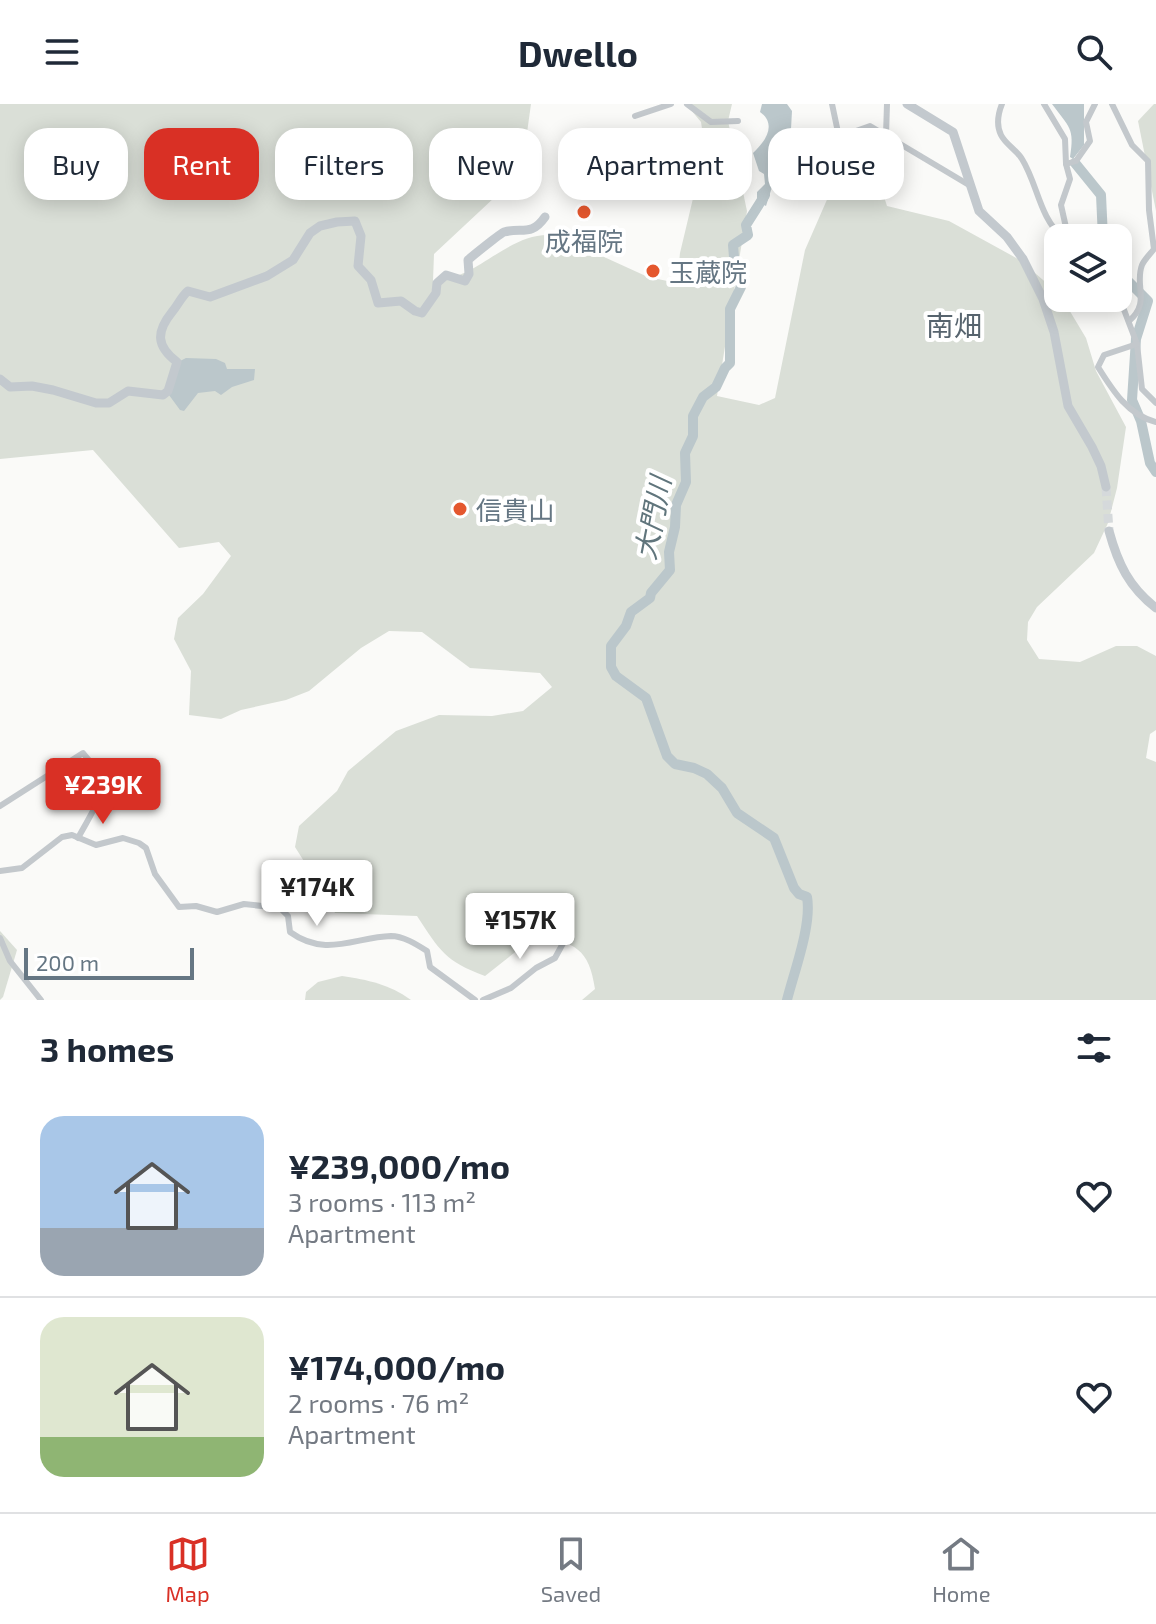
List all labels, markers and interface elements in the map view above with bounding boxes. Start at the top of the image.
icon: menu [40,30,84,74]
icon: search [1072,30,1116,74]
text: Dwello [518,31,638,74]
chip: Buy [24,128,128,200]
chip: Rent [144,128,259,200]
chip: Filters [275,128,413,200]
chip: New [429,128,542,200]
chip: Apartment [558,128,752,200]
chip: House [768,128,904,200]
marker: 成福院 [575,203,593,221]
map controls [1044,224,1132,312]
button: layers [1044,224,1132,312]
place label: 成福院 [545,225,623,256]
place label: 玉蔵院 [669,256,747,287]
marker: 玉蔵院 [644,262,662,280]
district label: 南畑 [926,308,982,342]
water label: 大門川 [627,471,677,562]
place label: 信貴山 [476,494,554,525]
marker: 信貴山 [451,500,469,518]
pin: ¥239K [47,758,159,826]
text: ¥239K [64,768,142,799]
pin: ¥174K [261,860,373,928]
text: ¥174K [279,870,355,901]
pin: ¥157K [464,893,576,961]
text: ¥157K [483,903,557,934]
scale bar [24,944,194,980]
text: 200 m [36,949,99,975]
icon: filters [1072,1026,1116,1070]
text: 3 homes [40,1028,174,1069]
text: ¥239,000/mo [288,1145,510,1186]
icon: home [104,1148,200,1244]
icon: heart [1072,1174,1116,1218]
text: 3 rooms · 113 m² [288,1186,476,1217]
text: Apartment [288,1217,416,1248]
text: ¥174,000/mo [288,1346,505,1387]
icon: home [104,1349,200,1445]
icon: heart [1072,1375,1116,1419]
text: 2 rooms · 76 m² [288,1387,469,1418]
text: Apartment [288,1418,416,1449]
tab: Map [166,1532,210,1606]
tab: Saved [541,1532,601,1606]
tab: Home [932,1532,990,1606]

